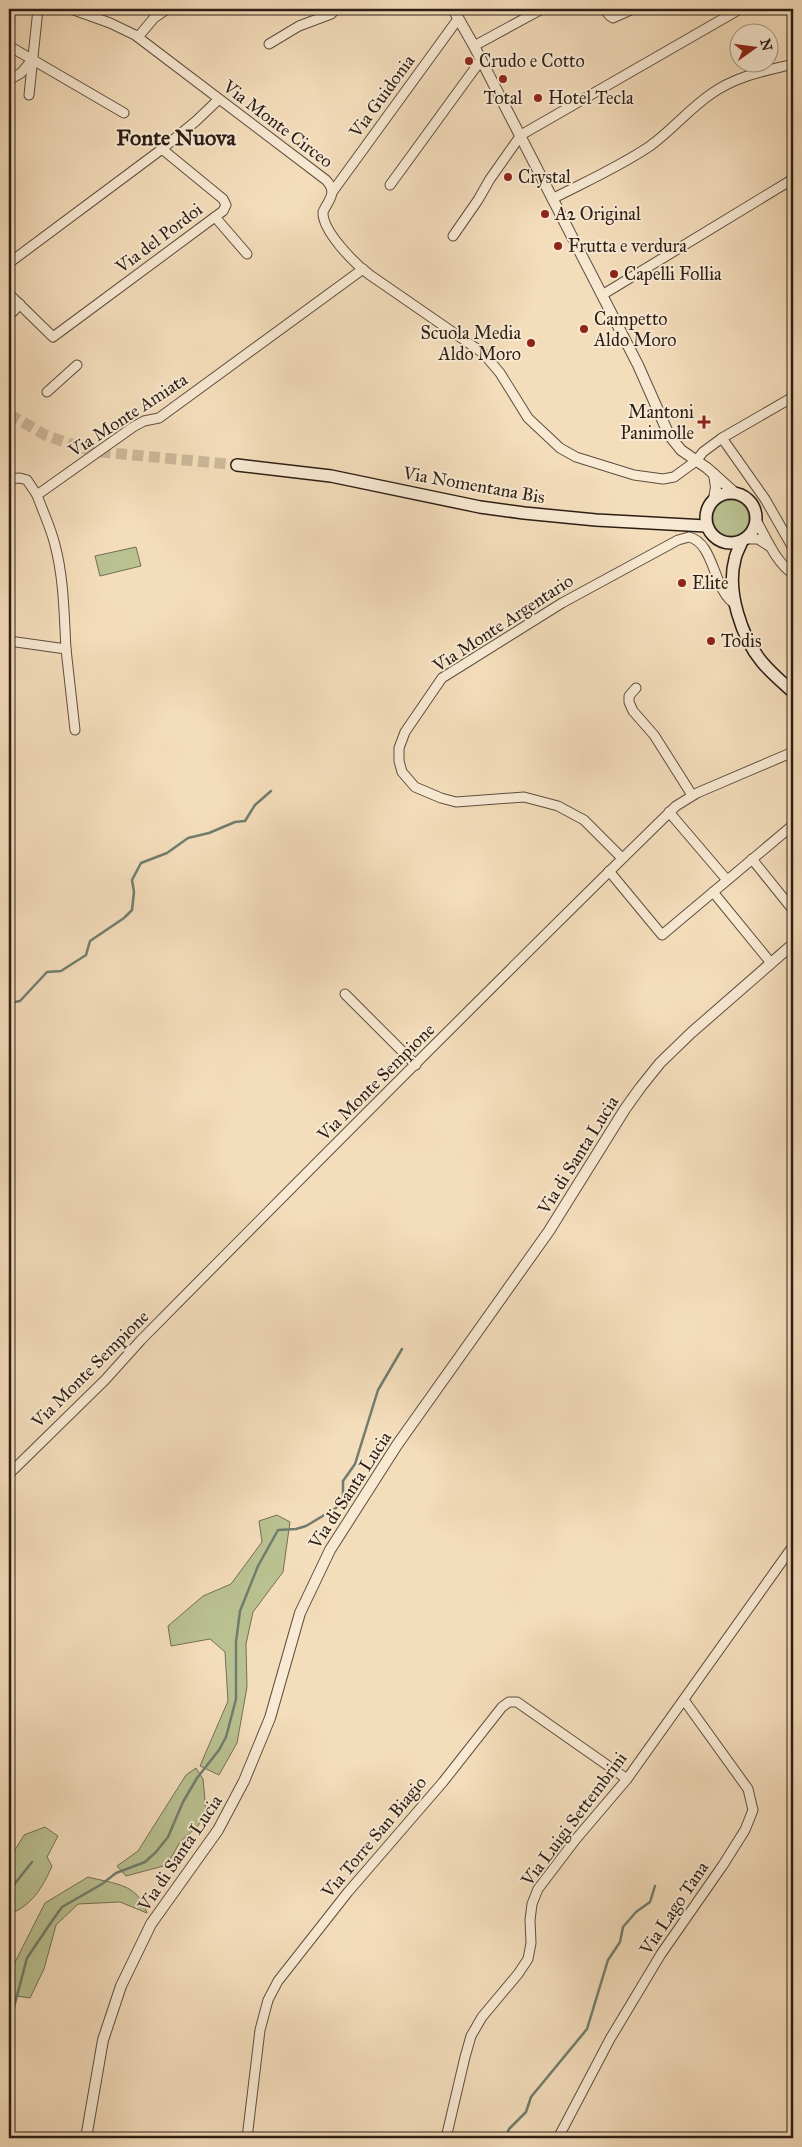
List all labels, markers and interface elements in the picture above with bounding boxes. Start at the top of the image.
north arrow [730,22,780,72]
text: N [756,37,776,53]
street label: Via Guidonia [344,50,420,143]
place label: Crudo e Cotto [479,50,585,72]
marker: Crudo e Cotto [463,55,475,67]
marker: Total [497,73,509,85]
street label: Via Monte Circeo [218,75,337,173]
place label: Total [484,87,523,109]
place label: Hotel Tecla [548,87,634,109]
marker: Hotel Tecla [532,92,544,104]
district label: Fonte Nuova [116,124,236,151]
place label: Crystal [518,166,571,188]
marker: Crystal [502,171,514,183]
street label: Via del Pordoi [110,198,207,278]
place label: A2 Original [554,203,641,226]
marker: A2 Original [539,208,551,220]
place label: Frutta e verdura [568,235,687,257]
marker: Frutta e verdura [552,240,564,252]
place label: Capelli Follia [624,263,722,285]
marker: Capelli Follia [608,268,620,280]
place label: Campetto Aldo Moro [593,308,676,351]
place label: Scuola Media Aldo Moro [421,322,521,365]
marker: Campetto Aldo Moro [578,323,590,335]
marker: Scuola Media Aldo Moro [525,337,537,349]
street label: Via Monte Amiata [63,368,192,462]
place label: Mantoni Panimolle [620,401,694,444]
marker: Mantoni Panimolle [698,416,710,428]
street label: Via Nomentana Bis [400,462,547,508]
street label: Via Monte Argentario [428,569,578,678]
place label: Elite [692,572,729,594]
marker: Elite [676,577,688,589]
place label: Todis [721,630,762,652]
marker: Todis [705,635,717,647]
street label: Via Monte Sempione [312,1019,439,1146]
street label: Via di Santa Lucia [532,1091,623,1219]
street label: Via Monte Sempione [26,1306,153,1433]
street label: Via di Santa Lucia [303,1427,396,1554]
street label: Via Luigi Settembrini [516,1748,632,1892]
street label: Via Torre San Biagio [316,1772,432,1904]
street label: Via di Santa Lucia [132,1790,227,1916]
street label: Via Lago Tana [634,1857,714,1960]

